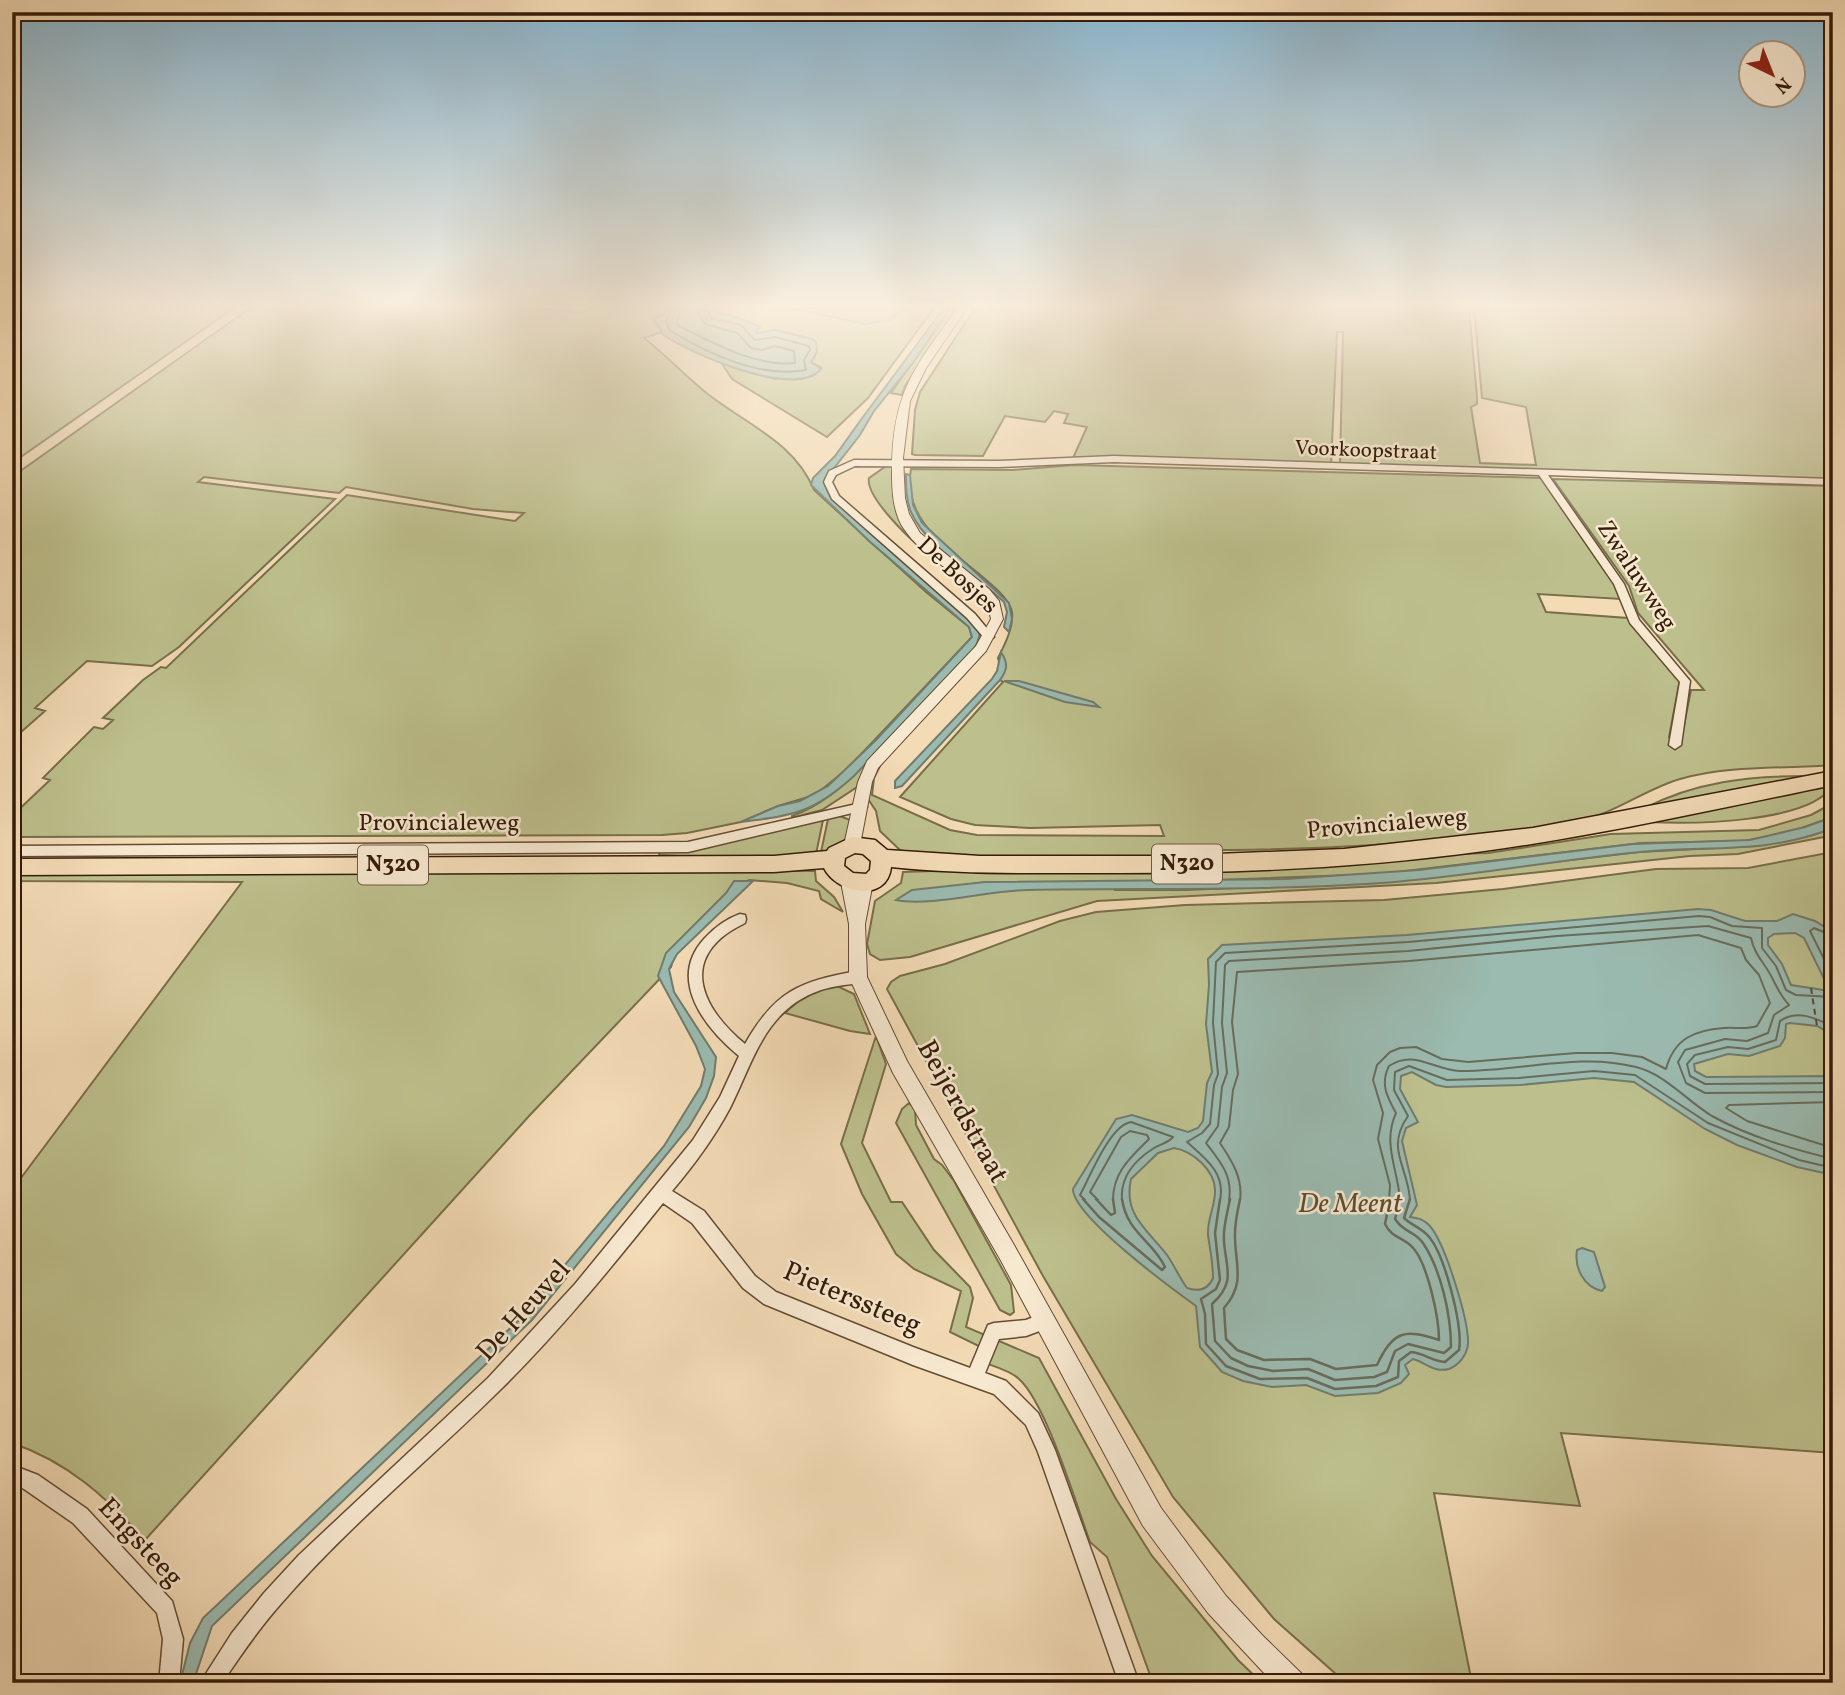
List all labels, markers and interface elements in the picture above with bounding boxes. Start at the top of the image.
north arrow [1736,38,1806,108]
text: N [1768,71,1796,99]
street label: Voorkoopstraat [1294,434,1438,468]
street label: Zwaluwweg [1588,514,1684,638]
street label: De Bosjes [909,529,1005,623]
street label: Provincialeweg [1305,801,1469,849]
street label: Provincialeweg [359,807,519,841]
road number: N320 [1152,844,1222,884]
road number: N320 [358,846,428,884]
street label: Beijerdstraat [907,1033,1017,1191]
park label: De Meent [1298,1185,1403,1224]
street label: De Heuvel [468,1252,580,1370]
street label: Pieterssteeg [777,1252,927,1346]
street label: Engsteeg [88,1489,192,1597]

